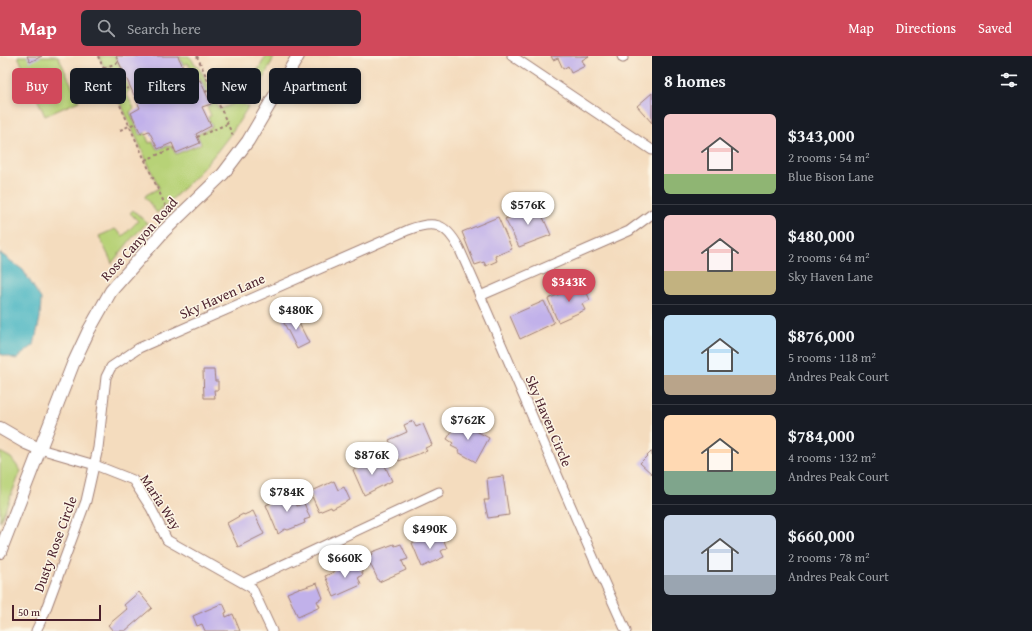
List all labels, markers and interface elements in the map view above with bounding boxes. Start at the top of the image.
search box [81,10,361,46]
text: Map [20,14,57,42]
icon: search [95,17,117,39]
text: Search here [127,18,201,39]
text: Map [848,18,874,38]
text: Directions [896,18,956,38]
text: Saved [978,18,1012,38]
chip: Buy [12,68,62,104]
chip: Rent [70,68,126,104]
chip: Filters [134,68,199,104]
chip: New [207,68,261,104]
chip: Apartment [269,68,361,104]
text: 8 homes [664,68,726,93]
icon: filters [998,69,1020,91]
text: $343,000 [788,123,854,148]
icon: home [696,130,744,178]
text: 2 rooms · 54 m² [788,148,870,167]
text: Blue Bison Lane [788,167,874,186]
street label: Rose Canyon Road [96,192,182,285]
pin: $576K [500,192,556,226]
text: $576K [510,195,546,214]
text: $480,000 [788,223,854,248]
icon: home [696,231,744,279]
text: 2 rooms · 64 m² [788,248,870,267]
text: Sky Haven Lane [788,267,873,286]
street label: Sky Haven Lane [176,268,268,324]
pin: $343K [541,269,597,303]
text: $343K [551,272,587,291]
pin: $480K [268,297,324,331]
text: $480K [278,300,314,319]
text: $876,000 [788,323,854,348]
icon: home [696,331,744,379]
text: 5 rooms · 118 m² [788,348,876,367]
text: Andres Peak Court [788,367,889,386]
street label: Sky Haven Circle [521,372,577,470]
pin: $762K [440,407,496,441]
text: $762K [450,410,486,429]
text: $784,000 [788,423,854,448]
icon: home [696,431,744,479]
pin: $876K [344,442,400,476]
text: $876K [354,445,390,464]
text: 4 rooms · 132 m² [788,448,876,467]
text: Andres Peak Court [788,467,889,486]
street label: Maria Way [136,470,186,534]
pin: $784K [259,479,315,513]
text: $784K [269,482,305,501]
street label: Dusty Rose Circle [28,493,82,595]
pin: $490K [402,516,458,550]
text: $490K [412,519,448,538]
text: $660,000 [788,523,854,548]
icon: home [696,531,744,579]
pin: $660K [317,545,373,579]
text: $660K [327,548,363,567]
text: 2 rooms · 78 m² [788,548,870,567]
text: Andres Peak Court [788,567,889,586]
scale bar [12,603,101,622]
text: 50 m [18,604,40,620]

